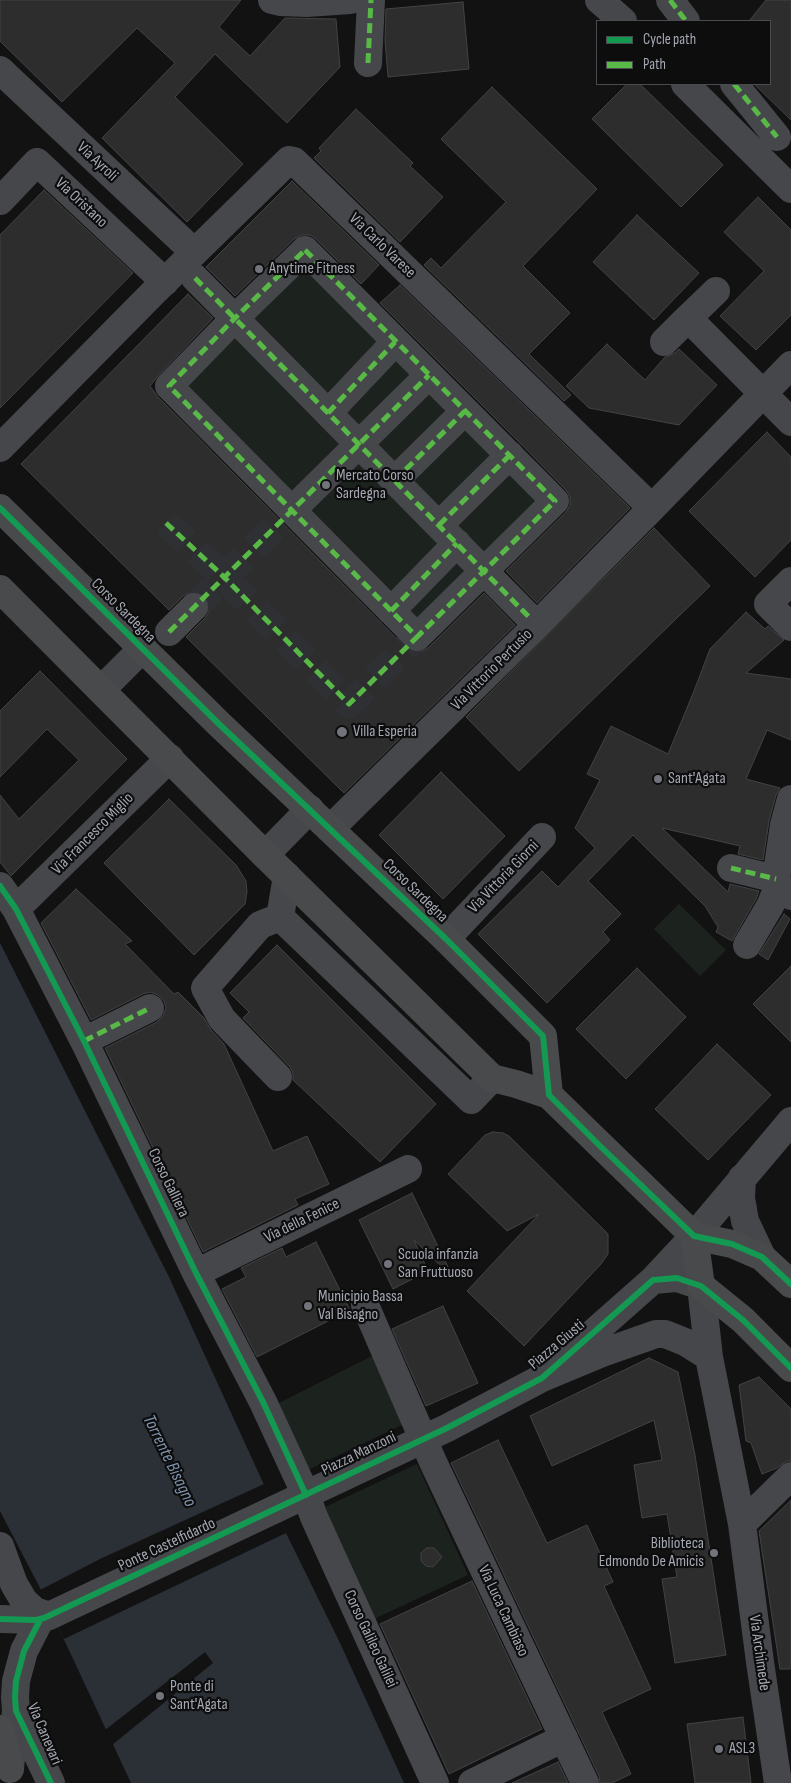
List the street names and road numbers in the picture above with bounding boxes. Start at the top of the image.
street label: Via Ayroli [73,138,121,186]
street label: Via Oristano [51,174,111,232]
street label: Via Carlo Varese [345,210,419,282]
street label: Corso Sardegna [87,575,159,647]
street label: Via Vittorio Pertusio [447,625,537,715]
street label: Via Francesco Miglio [48,789,138,879]
street label: Via Vittoria Giorni [465,837,543,917]
street label: Corso Sardegna [378,855,452,927]
street label: Corso Galliera [143,1146,193,1220]
street label: Via della Fenice [261,1195,343,1247]
street label: Piazza Giusti [525,1316,589,1374]
street label: Piazza Manzoni [319,1428,399,1480]
street label: Ponte Castelfidardo [115,1514,219,1576]
street label: Via Luca Cambiaso [473,1562,533,1660]
street label: Corso Galileo Galilei [339,1587,401,1691]
street label: Via Archimede [744,1614,774,1692]
street label: Via Canevari [22,1700,66,1768]

